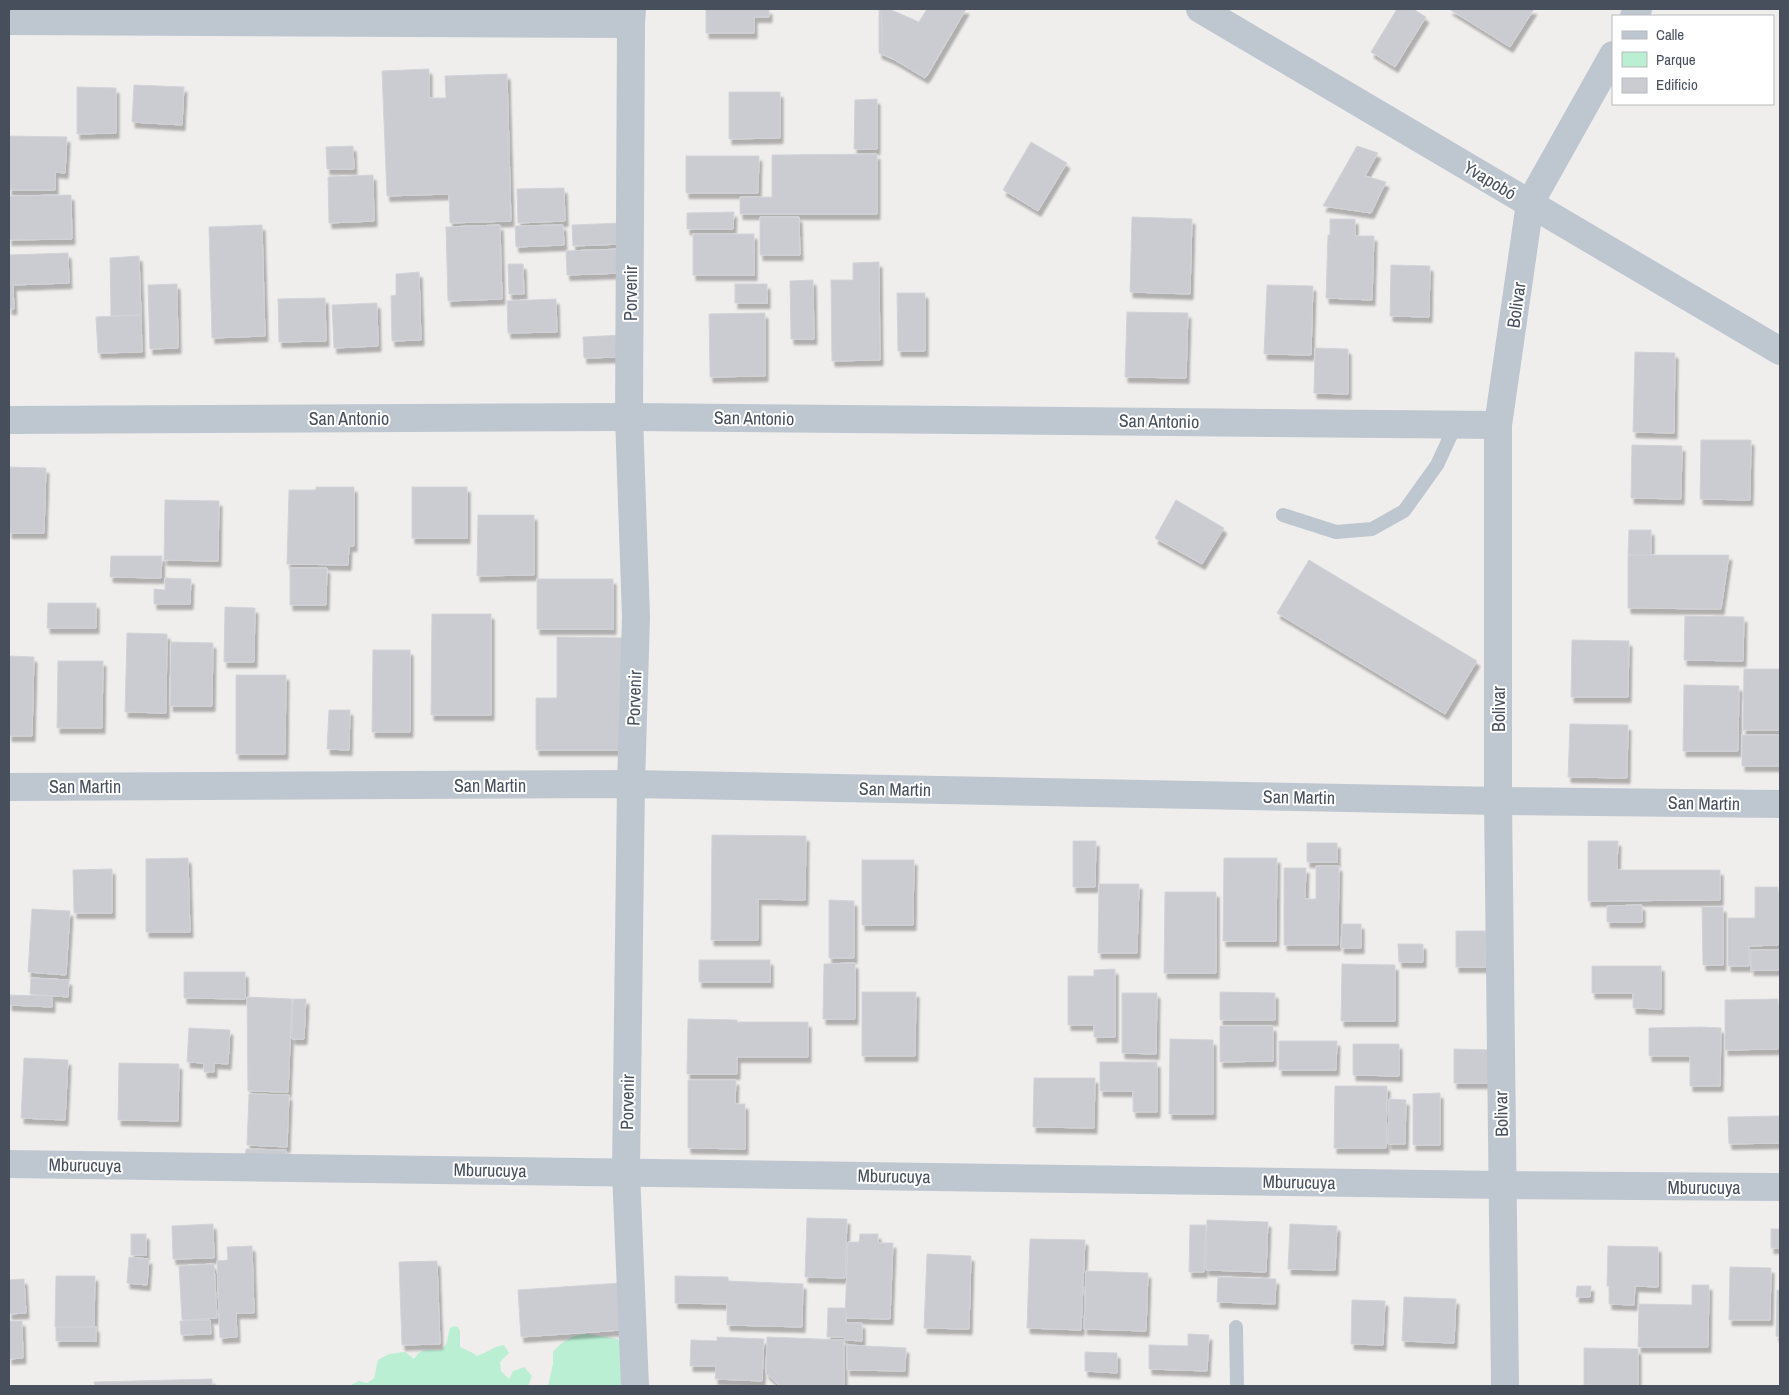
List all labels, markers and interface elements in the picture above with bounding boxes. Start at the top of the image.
legend [1612,15,1774,105]
text: Calle [1656,24,1684,45]
text: Parque [1656,49,1696,70]
text: Edificio [1656,74,1698,95]
street label: Yvapobó [1459,154,1521,206]
street label: Porvenir [618,265,643,321]
street label: Bolivar [1500,280,1532,329]
street label: San Antonio [714,405,794,431]
street label: San Antonio [309,406,389,431]
street label: San Antonio [1119,408,1199,434]
street label: Porvenir [621,670,647,726]
street label: Bolivar [1486,686,1511,732]
street label: San Martin [454,773,526,798]
street label: San Martin [49,774,121,799]
street label: San Martin [859,776,931,802]
street label: San Martin [1263,784,1335,810]
street label: San Martin [1668,790,1740,816]
street label: Porvenir [614,1074,640,1130]
street label: Bolivar [1488,1091,1514,1137]
street label: Mburucuya [48,1152,122,1178]
street label: Mburucuya [453,1157,527,1183]
street label: Mburucuya [857,1163,931,1189]
street label: Mburucuya [1262,1169,1336,1195]
street label: Mburucuya [1667,1175,1741,1200]

